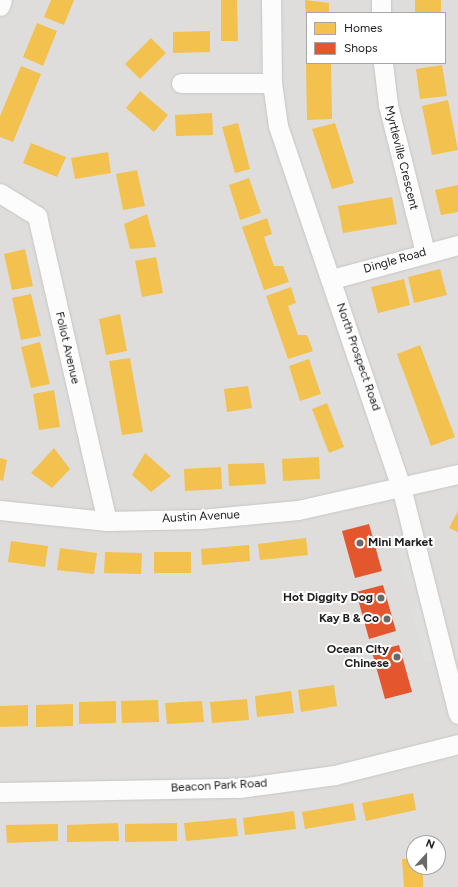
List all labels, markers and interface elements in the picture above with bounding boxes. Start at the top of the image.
legend [306,12,446,64]
text: Homes [344,21,382,35]
text: Shops [344,41,378,55]
street label: Myrtleville Crescent [381,104,421,212]
street label: Dingle Road [362,245,428,277]
street label: North Prospect Road [333,301,383,413]
street label: Foliot Avenue [52,310,82,386]
street label: Austin Avenue [162,508,240,526]
place label: Mini Market [368,536,433,550]
marker: Mini Market [355,538,365,548]
place label: Hot Diggity Dog [283,591,373,605]
marker: Hot Diggity Dog [376,593,386,603]
place label: Kay B & Co [319,612,379,626]
marker: Kay B & Co [382,614,392,624]
place label: Ocean City Chinese [327,643,389,671]
marker: Ocean City Chinese [392,652,402,662]
street label: Beacon Park Road [170,776,268,796]
north arrow [406,835,446,875]
text: N [424,837,436,852]

